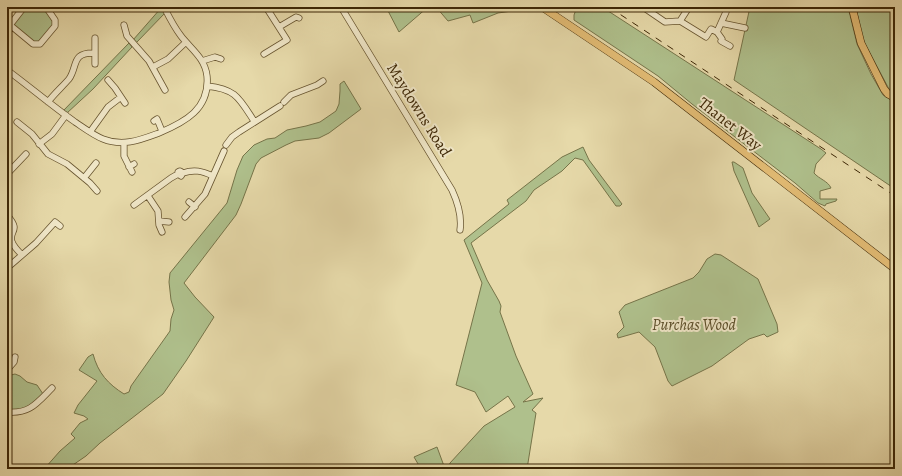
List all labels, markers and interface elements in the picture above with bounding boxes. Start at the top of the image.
street label: Maydowns Road [381,59,457,161]
street label: Thanet Way [693,92,767,156]
park label: Purchas Wood [652,314,737,336]

